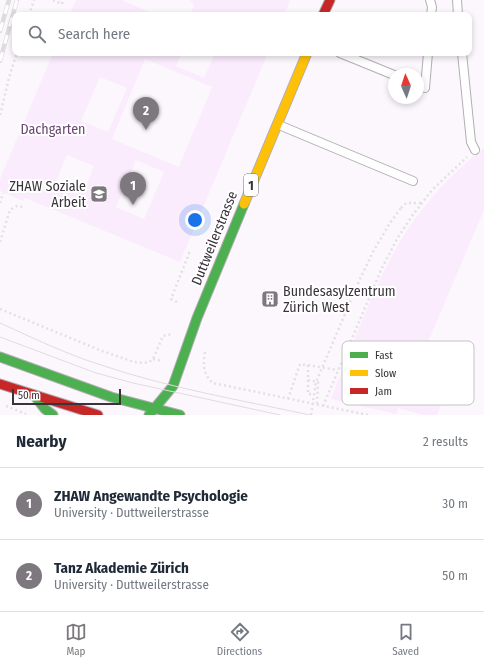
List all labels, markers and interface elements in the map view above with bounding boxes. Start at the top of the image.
search box [12,12,472,56]
icon: search [26,23,48,45]
text: Search here [58,25,130,43]
north arrow [388,68,424,104]
pin: 2 [133,97,159,130]
park label: Dachgarten [21,121,85,138]
pin: 1 [120,172,146,205]
road number: 1 [244,174,258,196]
place label: ZHAW Soziale Arbeit [9,178,86,211]
school or university icon: ZHAW Soziale Arbeit [89,184,109,204]
street label: Duttweilerstrasse [188,189,241,288]
your location [185,210,205,230]
place label: Bundesasylzentrum Zürich West [283,283,396,316]
building icon: Bundesasylzentrum Zürich West [260,289,280,309]
legend [342,341,474,405]
text: Fast [375,349,393,362]
text: Slow [375,367,396,380]
text: Jam [375,385,392,398]
scale bar [12,387,121,406]
text: 50 m [18,389,40,402]
text: Nearby [16,431,67,452]
text: 2 results [423,434,468,449]
text: ZHAW Angewandte Psychologie [54,487,248,505]
text: 1 [26,496,32,511]
text: 30 m [442,496,468,511]
text: University · Duttweilerstrasse [54,505,209,520]
text: Tanz Akademie Zürich [54,559,189,577]
text: 2 [26,568,32,583]
text: 50 m [442,568,468,583]
text: University · Duttweilerstrasse [54,577,209,592]
tab: Map [65,621,87,658]
tab: Directions [217,621,262,658]
tab: Saved [392,621,419,658]

